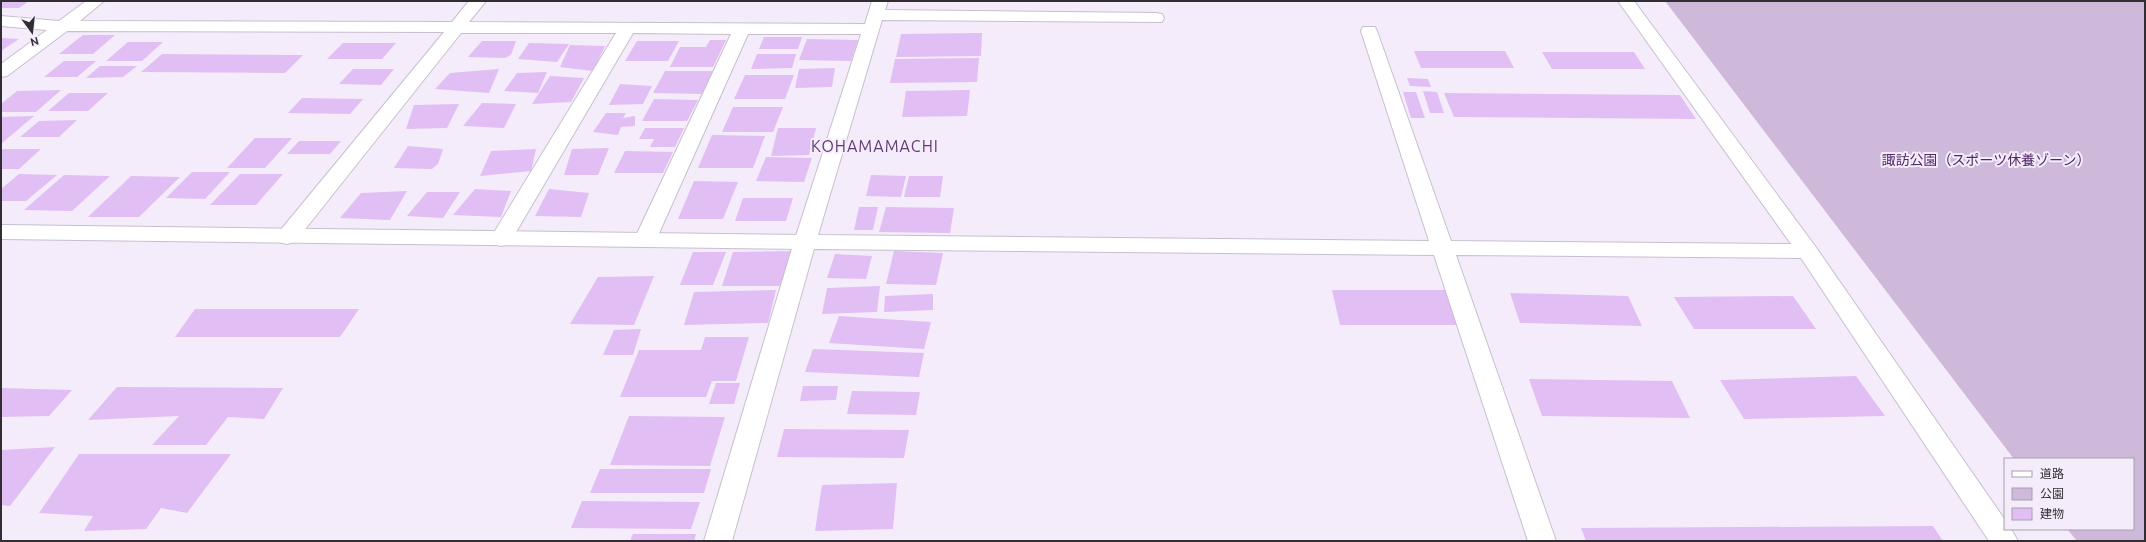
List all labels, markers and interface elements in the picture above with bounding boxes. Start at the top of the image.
north arrow [12,12,52,52]
text: N [29,35,40,49]
district label: KOHAMAMACHI [811,137,939,155]
park label: 諏訪公園（スポーツ休養ゾーン） [1881,152,2091,168]
legend [2004,458,2134,530]
text: 道路 [2040,467,2064,480]
text: 公園 [2040,487,2064,500]
text: 建物 [2040,507,2064,520]

